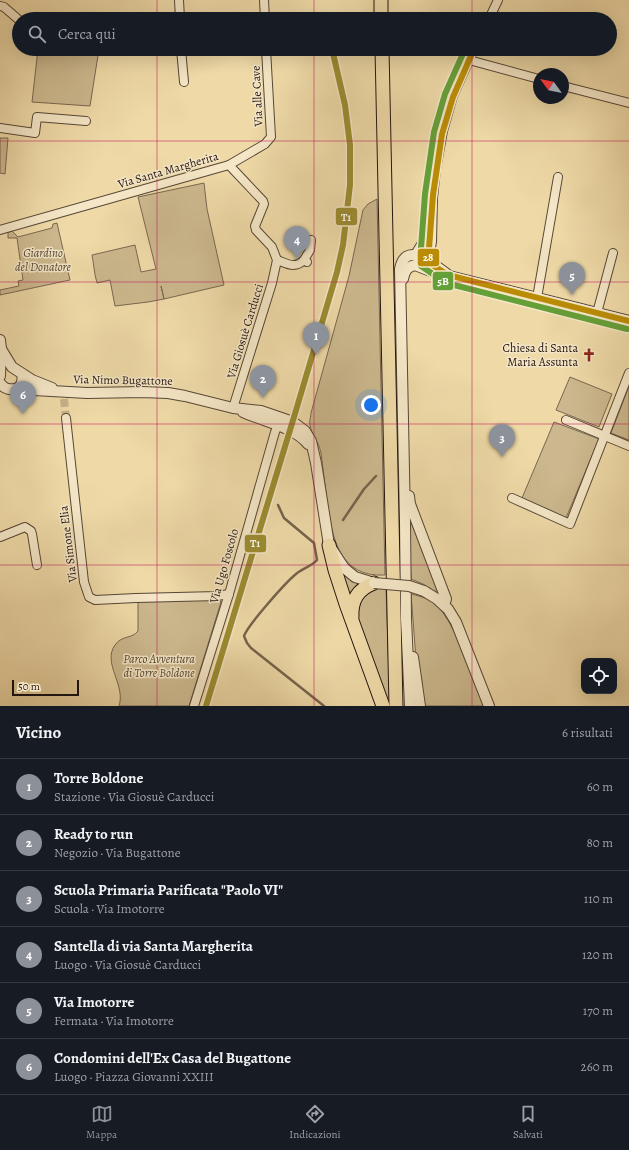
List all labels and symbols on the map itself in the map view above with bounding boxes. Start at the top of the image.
street label: Via alle Cave [247,65,267,128]
north arrow [533,68,569,104]
street label: Via Santa Margherita [115,148,221,192]
line badge: T1 [335,207,358,226]
text: T1 [341,210,351,225]
pin: 4 [284,226,310,259]
park label: Giardino del Donatore [15,245,72,275]
line badge: 28 [417,248,440,267]
text: 28 [423,250,433,265]
pin: 5 [559,262,585,295]
line badge: 5B [432,271,454,291]
text: 5B [437,274,449,289]
street label: Via Giosuè Carducci [223,282,267,381]
pin: 1 [303,322,329,355]
place label: Chiesa di Santa Maria Assunta [502,340,578,370]
church icon: Chiesa di Santa Maria Assunta [581,347,597,363]
pin: 2 [250,365,276,398]
street label: Via Nimo Bugattone [72,371,173,389]
pin: 6 [10,381,36,414]
your location [361,395,381,415]
pin: 3 [489,424,515,457]
street label: Via Simone Elia [55,504,81,584]
street label: Via Ugo Foscolo [205,527,242,606]
line badge: T1 [244,534,267,553]
text: T1 [250,536,260,551]
park label: Parco Avventura di Torre Boldone [123,651,195,681]
scale bar [12,678,79,697]

